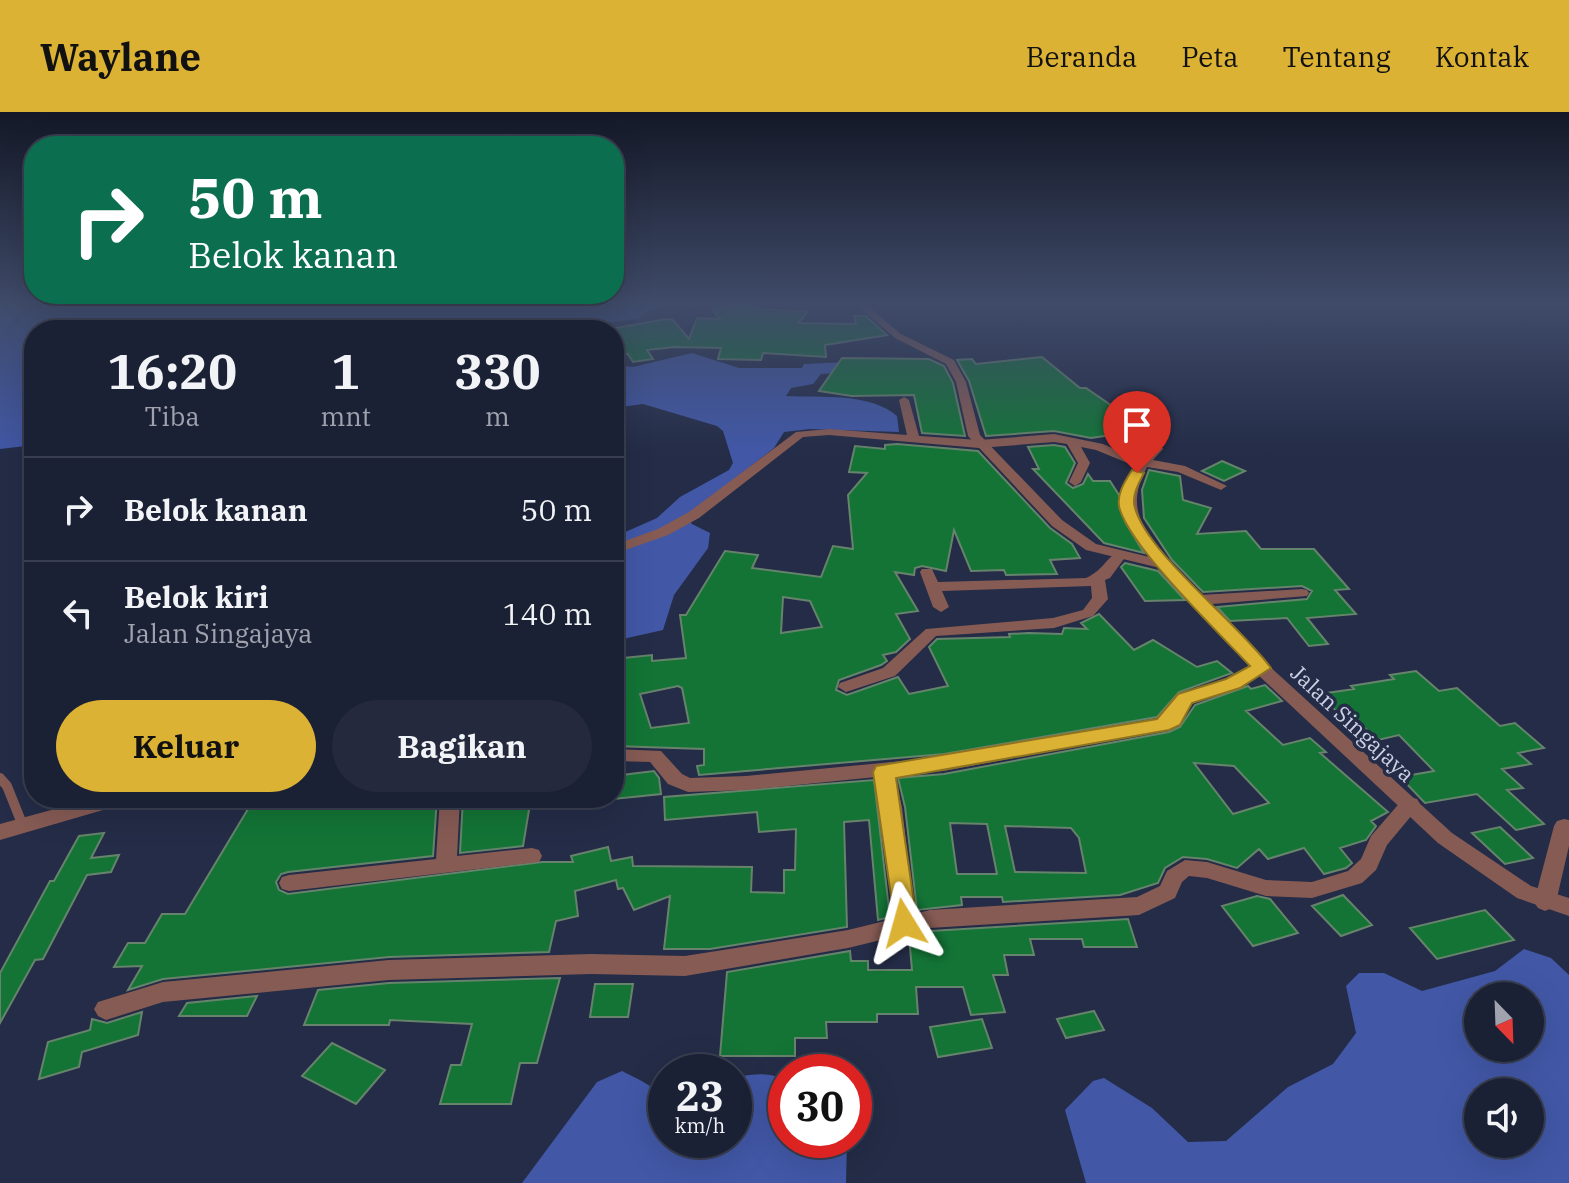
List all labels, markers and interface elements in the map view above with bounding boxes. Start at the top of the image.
text: Waylane [40,32,201,81]
text: Beranda [1026,38,1137,75]
text: Peta [1181,38,1238,75]
text: Tentang [1282,38,1391,75]
text: Kontak [1435,38,1529,75]
text: 50 m [188,161,323,233]
icon: right [56,168,160,272]
text: Belok kanan [188,231,398,278]
text: 16:20 [107,340,237,402]
text: 1 [331,340,360,402]
text: 330 [454,340,541,402]
pin [1103,391,1171,473]
text: Tiba [145,399,200,433]
text: mnt [320,399,371,433]
text: m [485,399,510,433]
icon: arrive [1115,403,1159,447]
icon: right [56,487,100,531]
text: Belok kanan [124,490,308,529]
text: 50 m [520,490,592,529]
text: Belok kiri [124,577,269,616]
icon: left [56,591,100,635]
text: 140 m [502,594,592,633]
text: Jalan Singajaya [124,616,313,650]
street label: Jalan Singajaya [1285,658,1421,788]
button: Keluar [56,700,316,792]
button: Bagikan [332,700,592,792]
position arrow [862,881,946,965]
north arrow [1464,982,1544,1062]
map controls [1464,982,1544,1158]
speed limit sign: 30 [768,1054,872,1158]
text: 23 [676,1070,724,1122]
button: sound [1464,1078,1544,1158]
text: km/h [675,1112,725,1139]

